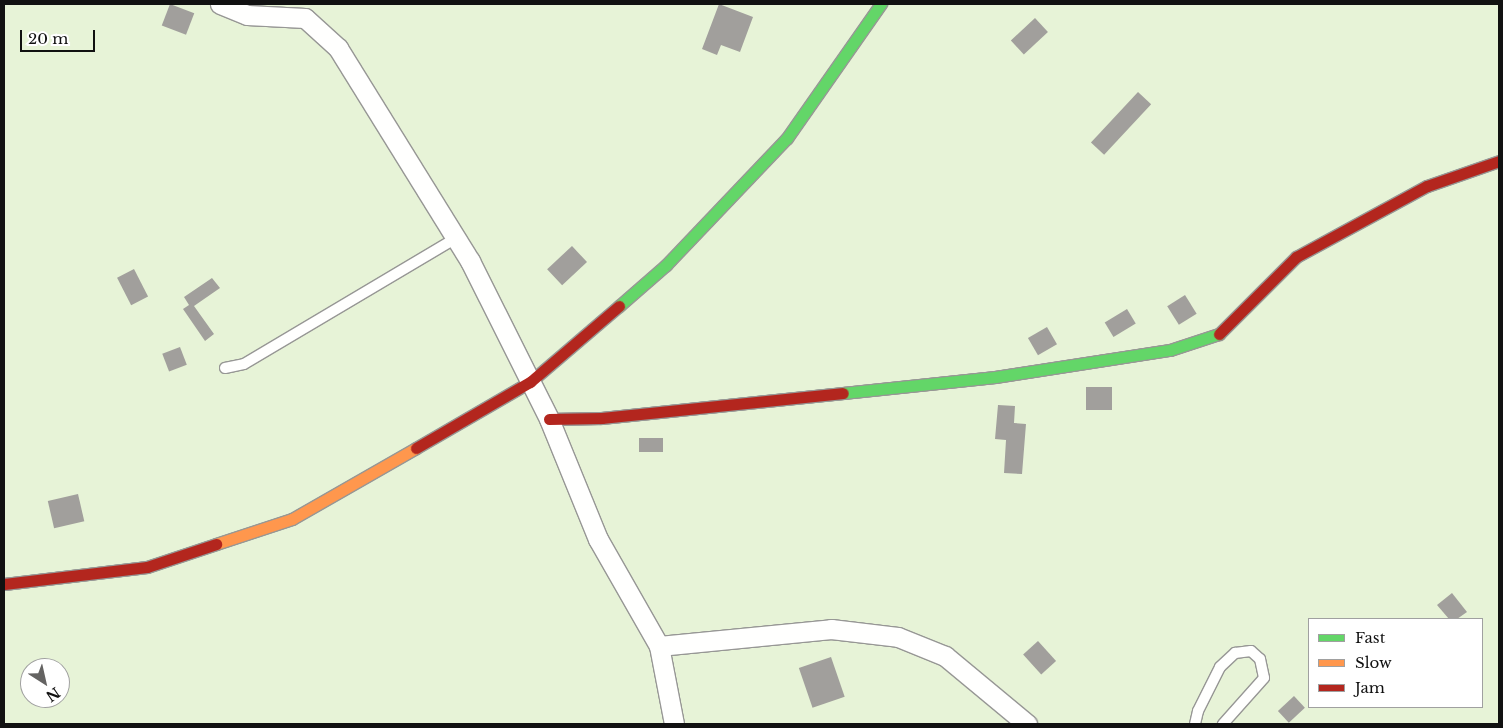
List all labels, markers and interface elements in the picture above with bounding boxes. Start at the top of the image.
scale bar [22,20,98,52]
text: 20 m [28,29,68,48]
legend [1308,618,1483,708]
text: Fast [1355,628,1385,647]
text: Slow [1355,653,1392,672]
north arrow [20,658,70,708]
text: Jam [1355,678,1385,697]
text: N [42,683,64,706]

